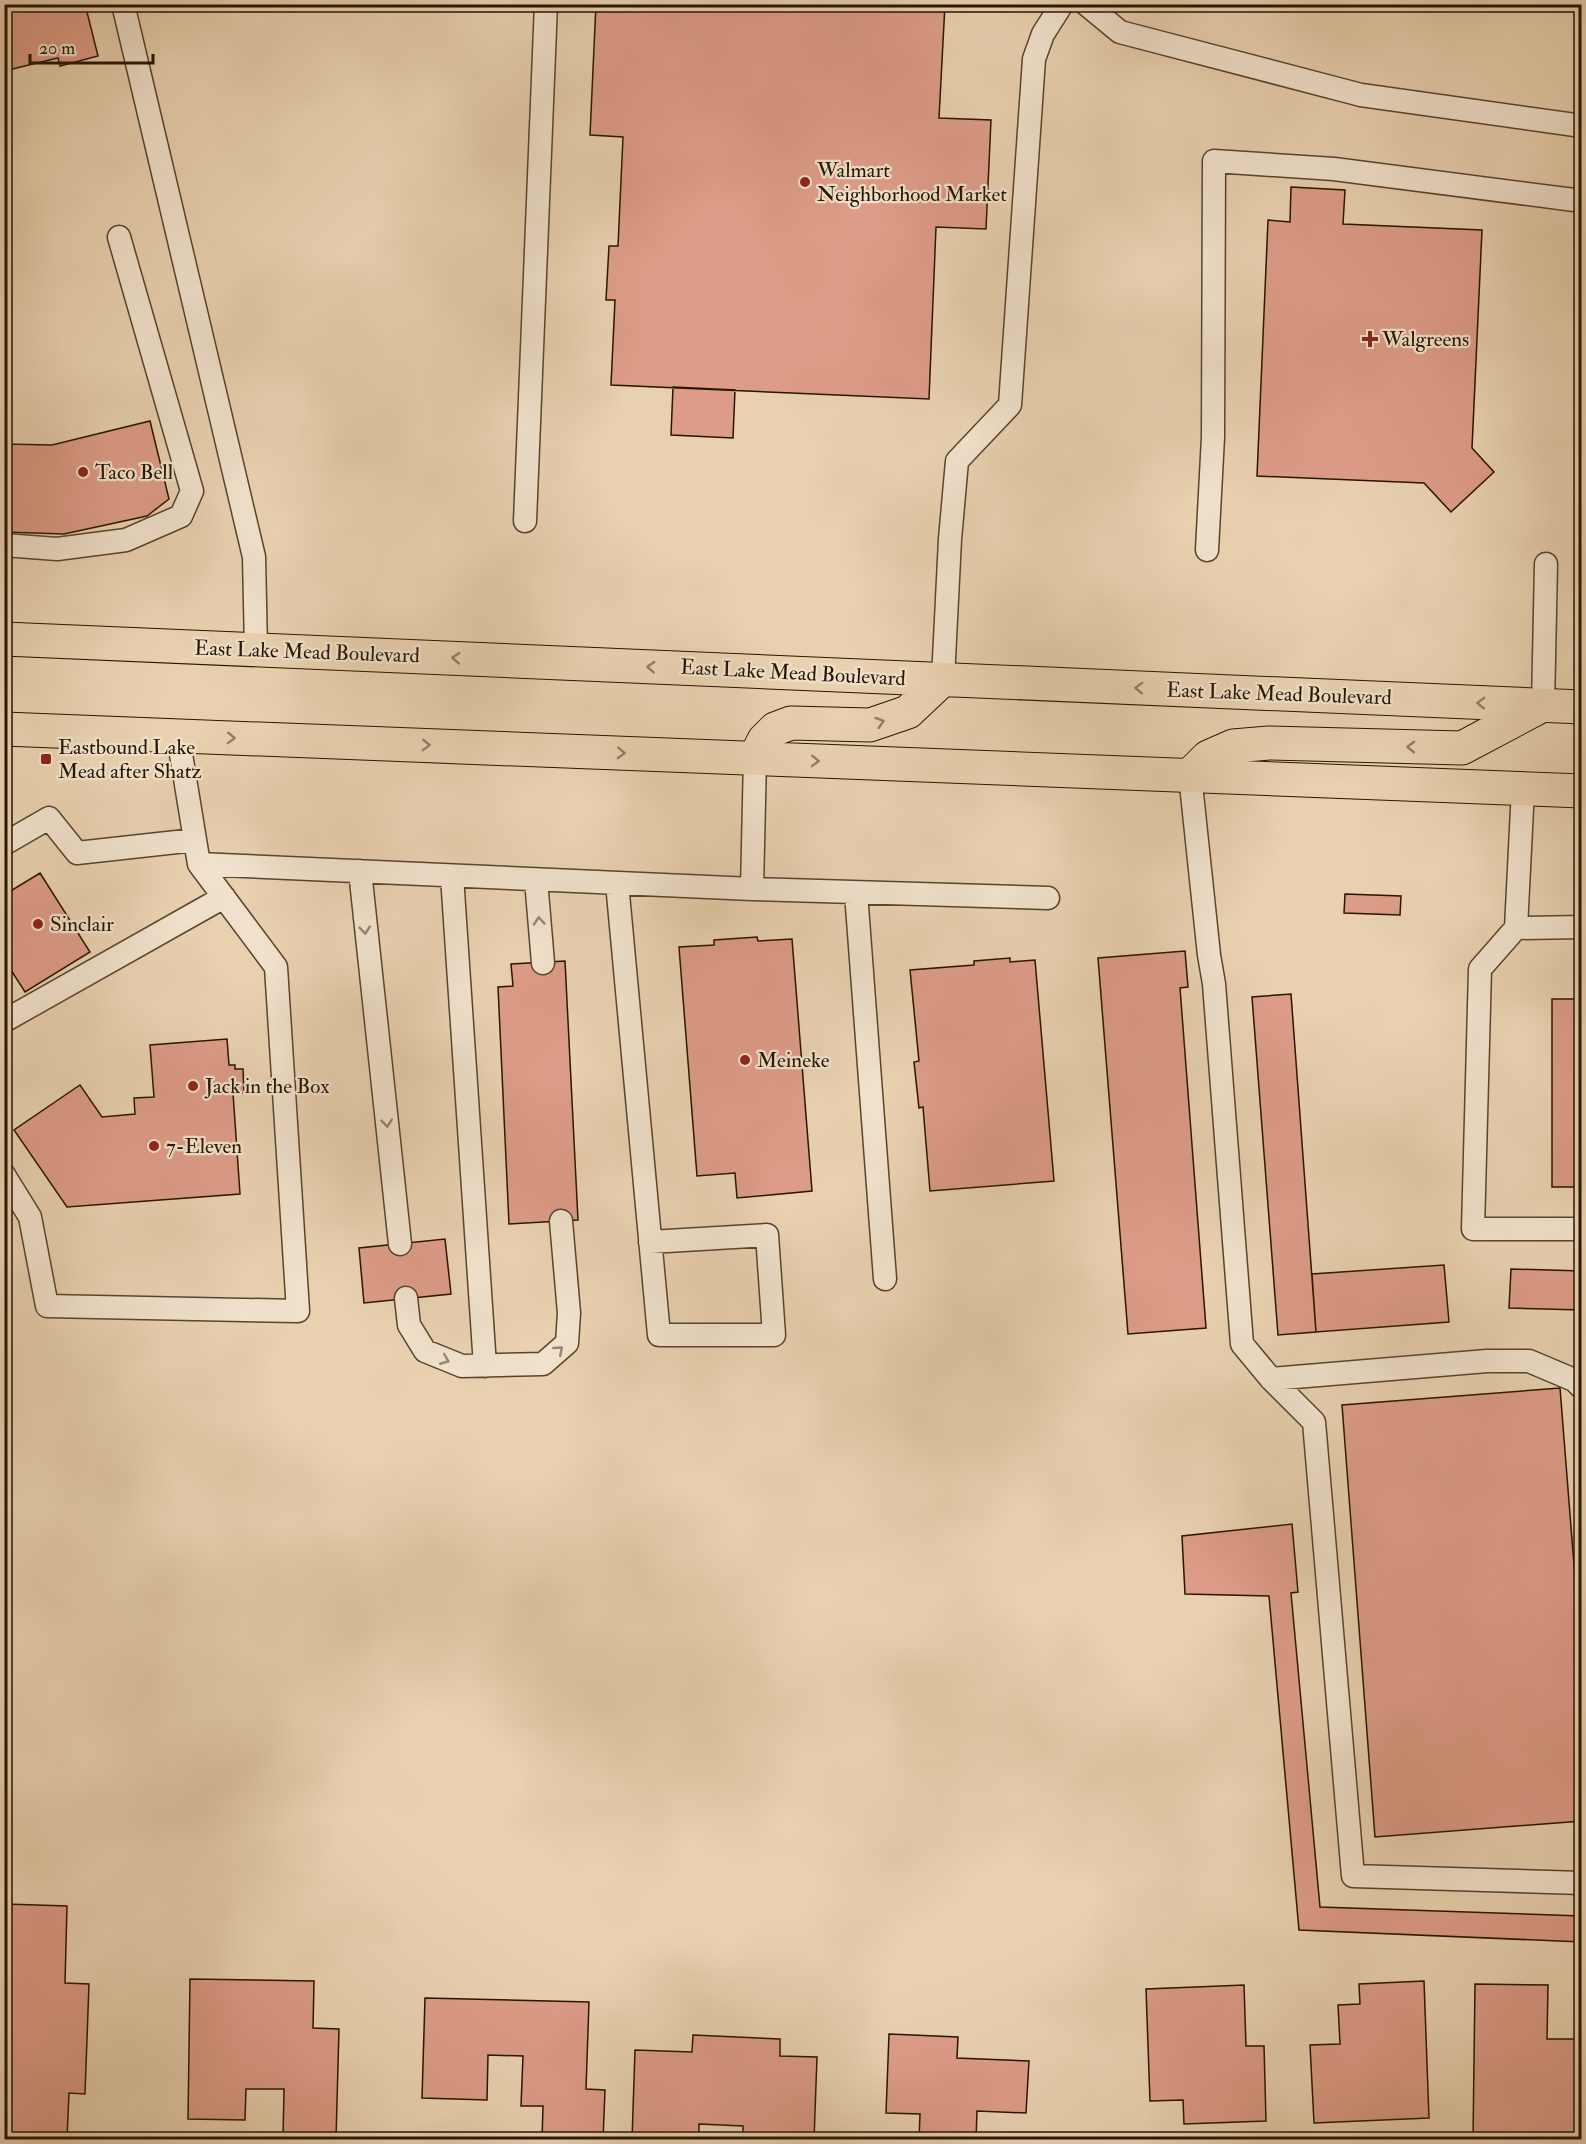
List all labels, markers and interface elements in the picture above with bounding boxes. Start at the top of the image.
scale bar [30,27,153,65]
text: 20 m [39,37,75,60]
place label: Walmart Neighborhood Market [816,157,1007,208]
marker: Walmart Neighborhood Market [798,175,812,189]
place label: Walgreens [1381,326,1469,353]
marker: Walgreens [1363,332,1377,346]
place label: Taco Bell [95,459,174,486]
marker: Taco Bell [76,465,90,479]
street label: East Lake Mead Boulevard [194,635,421,669]
one-way arrow [452,652,461,665]
street label: East Lake Mead Boulevard [680,654,907,692]
one-way arrow [646,660,655,673]
street label: East Lake Mead Boulevard [1166,677,1393,711]
one-way arrow [1135,682,1144,694]
one-way arrow [1477,696,1486,709]
one-way arrow [874,716,885,729]
one-way arrow [226,731,235,744]
place label: Eastbound Lake Mead after Shatz [58,734,202,785]
one-way arrow [421,739,430,752]
one-way arrow [1406,740,1415,753]
one-way arrow [616,747,625,759]
marker: Eastbound Lake Mead after Shatz [39,752,53,766]
one-way arrow [811,755,820,767]
place label: Sinclair [50,911,114,938]
marker: Sinclair [31,917,45,931]
one-way arrow [533,917,546,926]
one-way arrow [358,925,371,934]
place label: Meineke [757,1047,830,1074]
marker: Meineke [738,1053,752,1067]
place label: Jack in the Box [204,1073,330,1100]
marker: Jack in the Box [186,1079,200,1093]
one-way arrow [380,1119,393,1128]
place label: 7-Eleven [166,1133,242,1160]
marker: 7-Eleven [147,1139,161,1153]
one-way arrow [552,1346,563,1357]
one-way arrow [440,1352,450,1365]

